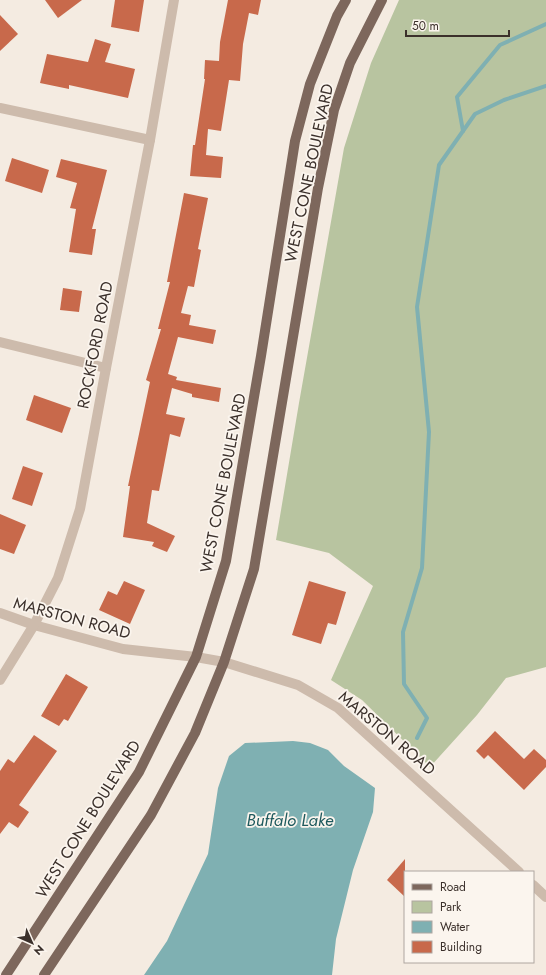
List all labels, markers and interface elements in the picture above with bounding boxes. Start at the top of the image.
scale bar [406,12,509,38]
text: 50 m [412,17,439,35]
street label: WEST CONE BOULEVARD [279,81,339,265]
street label: ROCKFORD ROAD [71,279,119,411]
street label: WEST CONE BOULEVARD [194,391,252,575]
street label: MARSTON ROAD [11,591,133,645]
street label: MARSTON ROAD [334,686,441,781]
street label: WEST CONE BOULEVARD [30,736,146,902]
water label: Buffalo Lake [247,808,334,832]
legend [404,871,534,963]
text: Road [440,878,466,896]
text: Park [440,898,462,916]
text: Water [440,918,471,936]
north arrow [12,923,52,963]
text: Building [440,938,482,956]
text: N [30,941,48,959]

